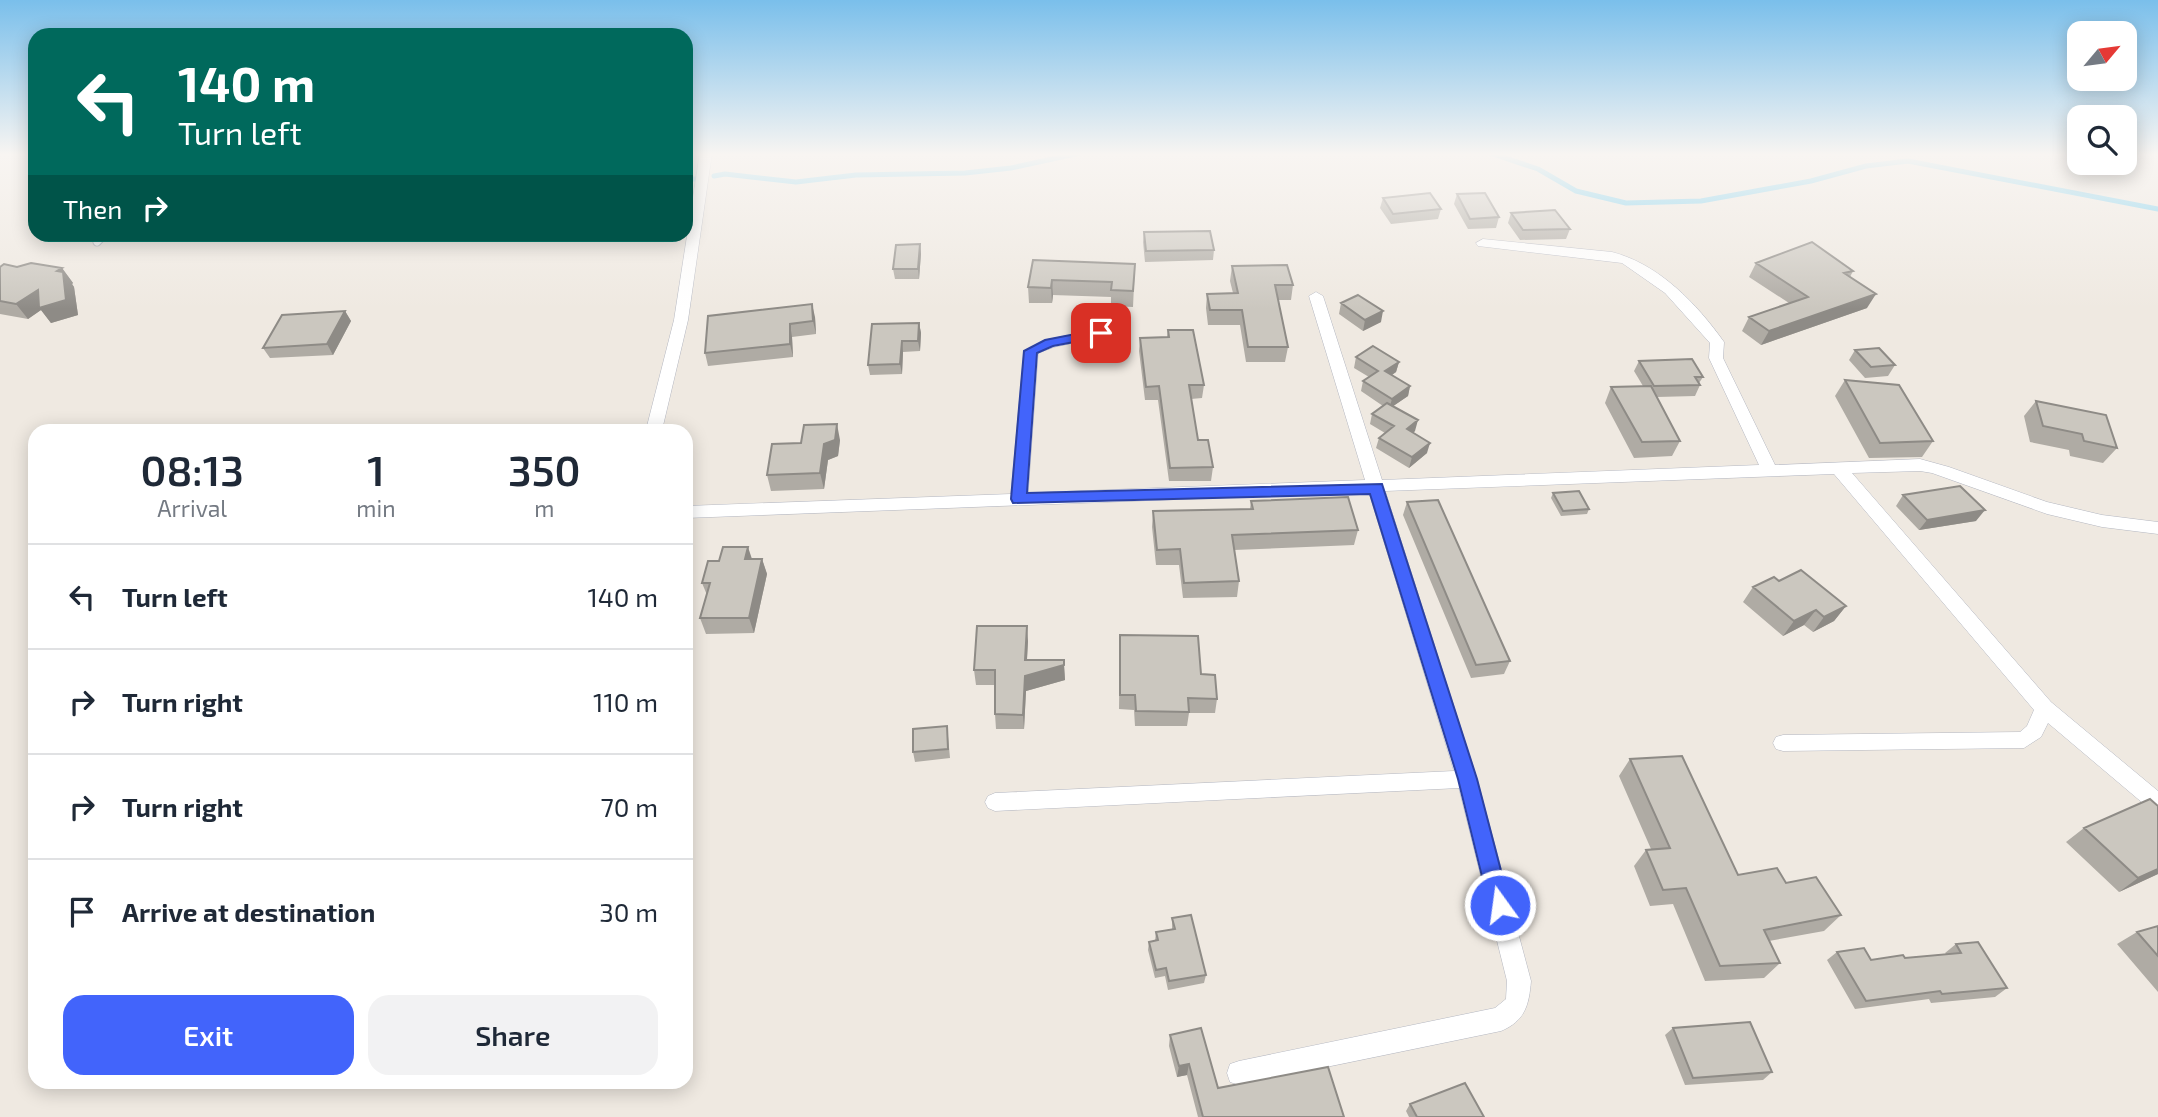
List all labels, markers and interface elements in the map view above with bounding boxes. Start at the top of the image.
north arrow [2067,21,2137,91]
map controls [2067,21,2137,175]
text: 140 m [178,53,315,112]
icon: left [63,56,154,147]
button: search [2067,105,2137,175]
text: Turn left [178,113,302,151]
icon: right [136,189,174,227]
text: Then [63,193,122,224]
pin [1071,303,1131,363]
icon: arrive [1082,314,1120,352]
text: 08:13 [140,444,244,494]
text: 1 [367,444,385,494]
text: 350 [508,444,581,494]
text: Arrival [157,494,227,522]
text: min [356,494,396,522]
text: m [534,494,554,522]
icon: left [63,578,101,616]
text: Turn left [122,581,228,612]
text: 140 m [587,581,658,612]
icon: right [63,683,101,721]
text: Turn right [122,686,243,717]
text: 110 m [593,686,658,717]
icon: right [63,788,101,826]
text: Turn right [122,791,243,822]
text: 70 m [600,791,658,822]
position arrow [1463,868,1537,942]
icon: arrive [63,893,101,931]
text: Arrive at destination [122,896,375,927]
text: 30 m [599,896,658,927]
button: Exit [63,995,354,1075]
button: Share [368,995,658,1075]

